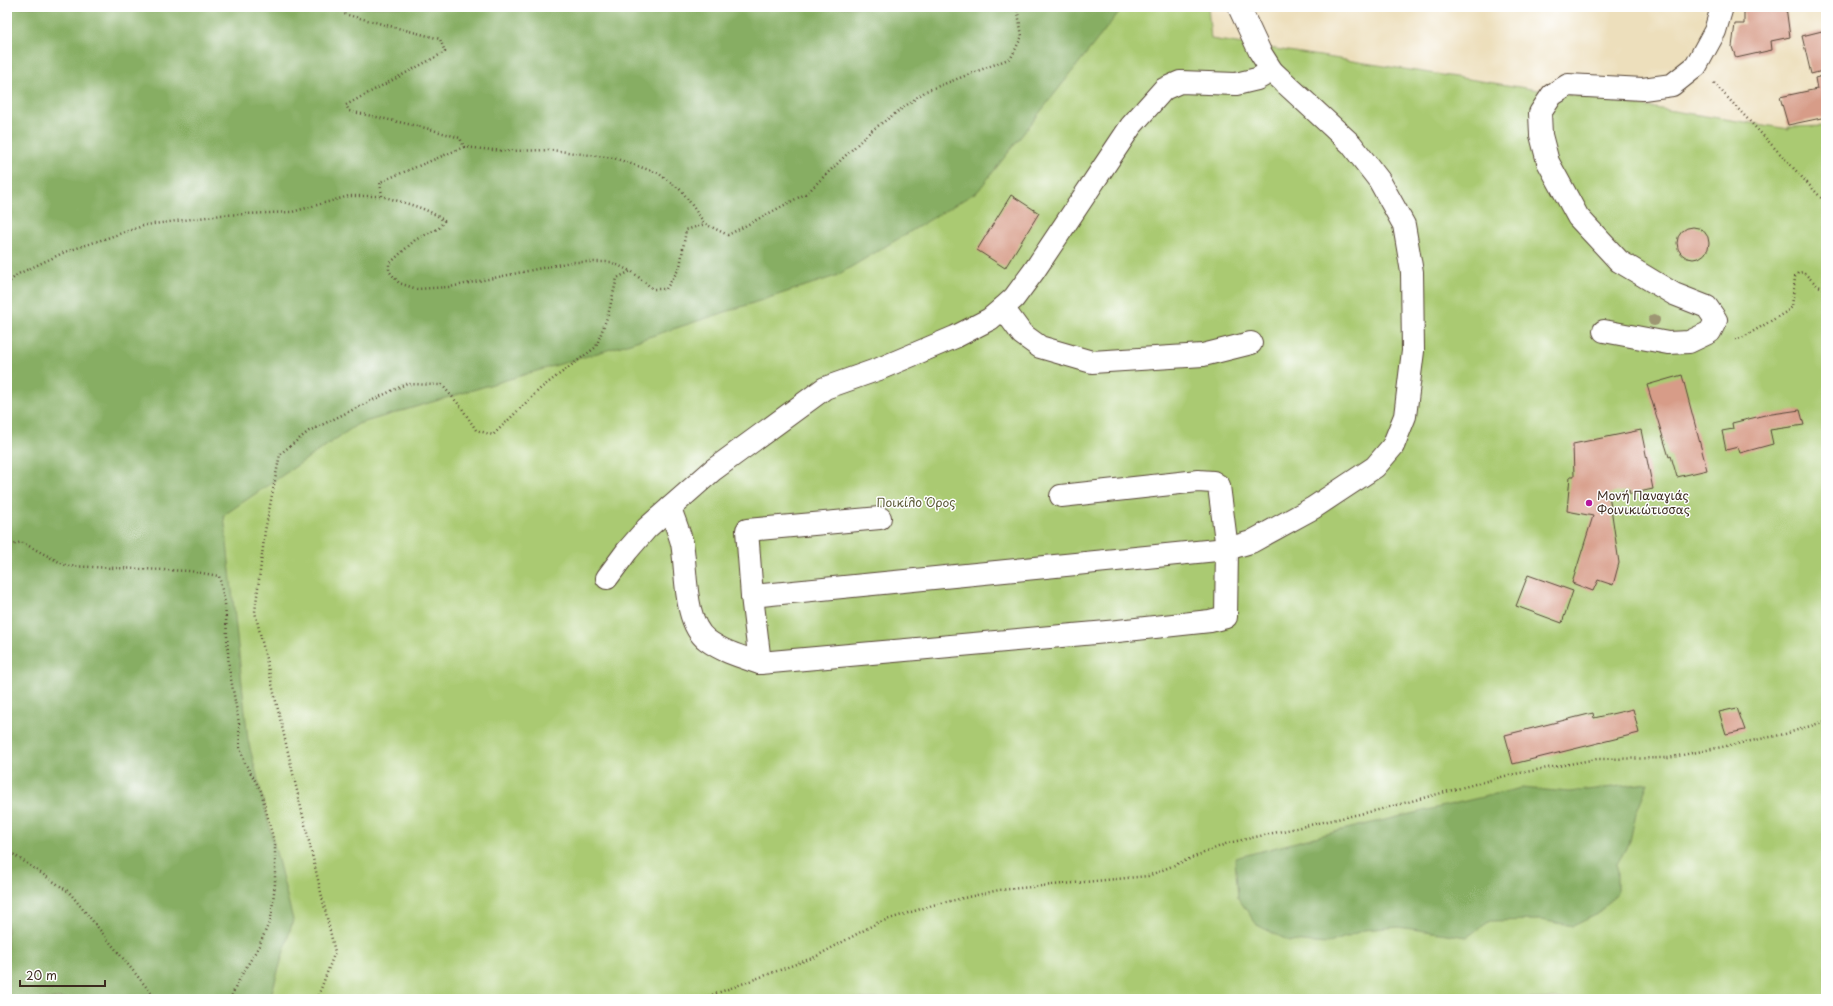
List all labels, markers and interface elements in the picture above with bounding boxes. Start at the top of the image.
place label: Μονή Παναγιάς Φοινικιώτισσας [1597,486,1690,518]
park label: Ποικίλο Όρος [877,493,956,511]
marker: Μονή Παναγιάς Φοινικιώτισσας [1584,498,1594,508]
scale bar [20,962,105,988]
text: 20 m [26,966,57,984]

